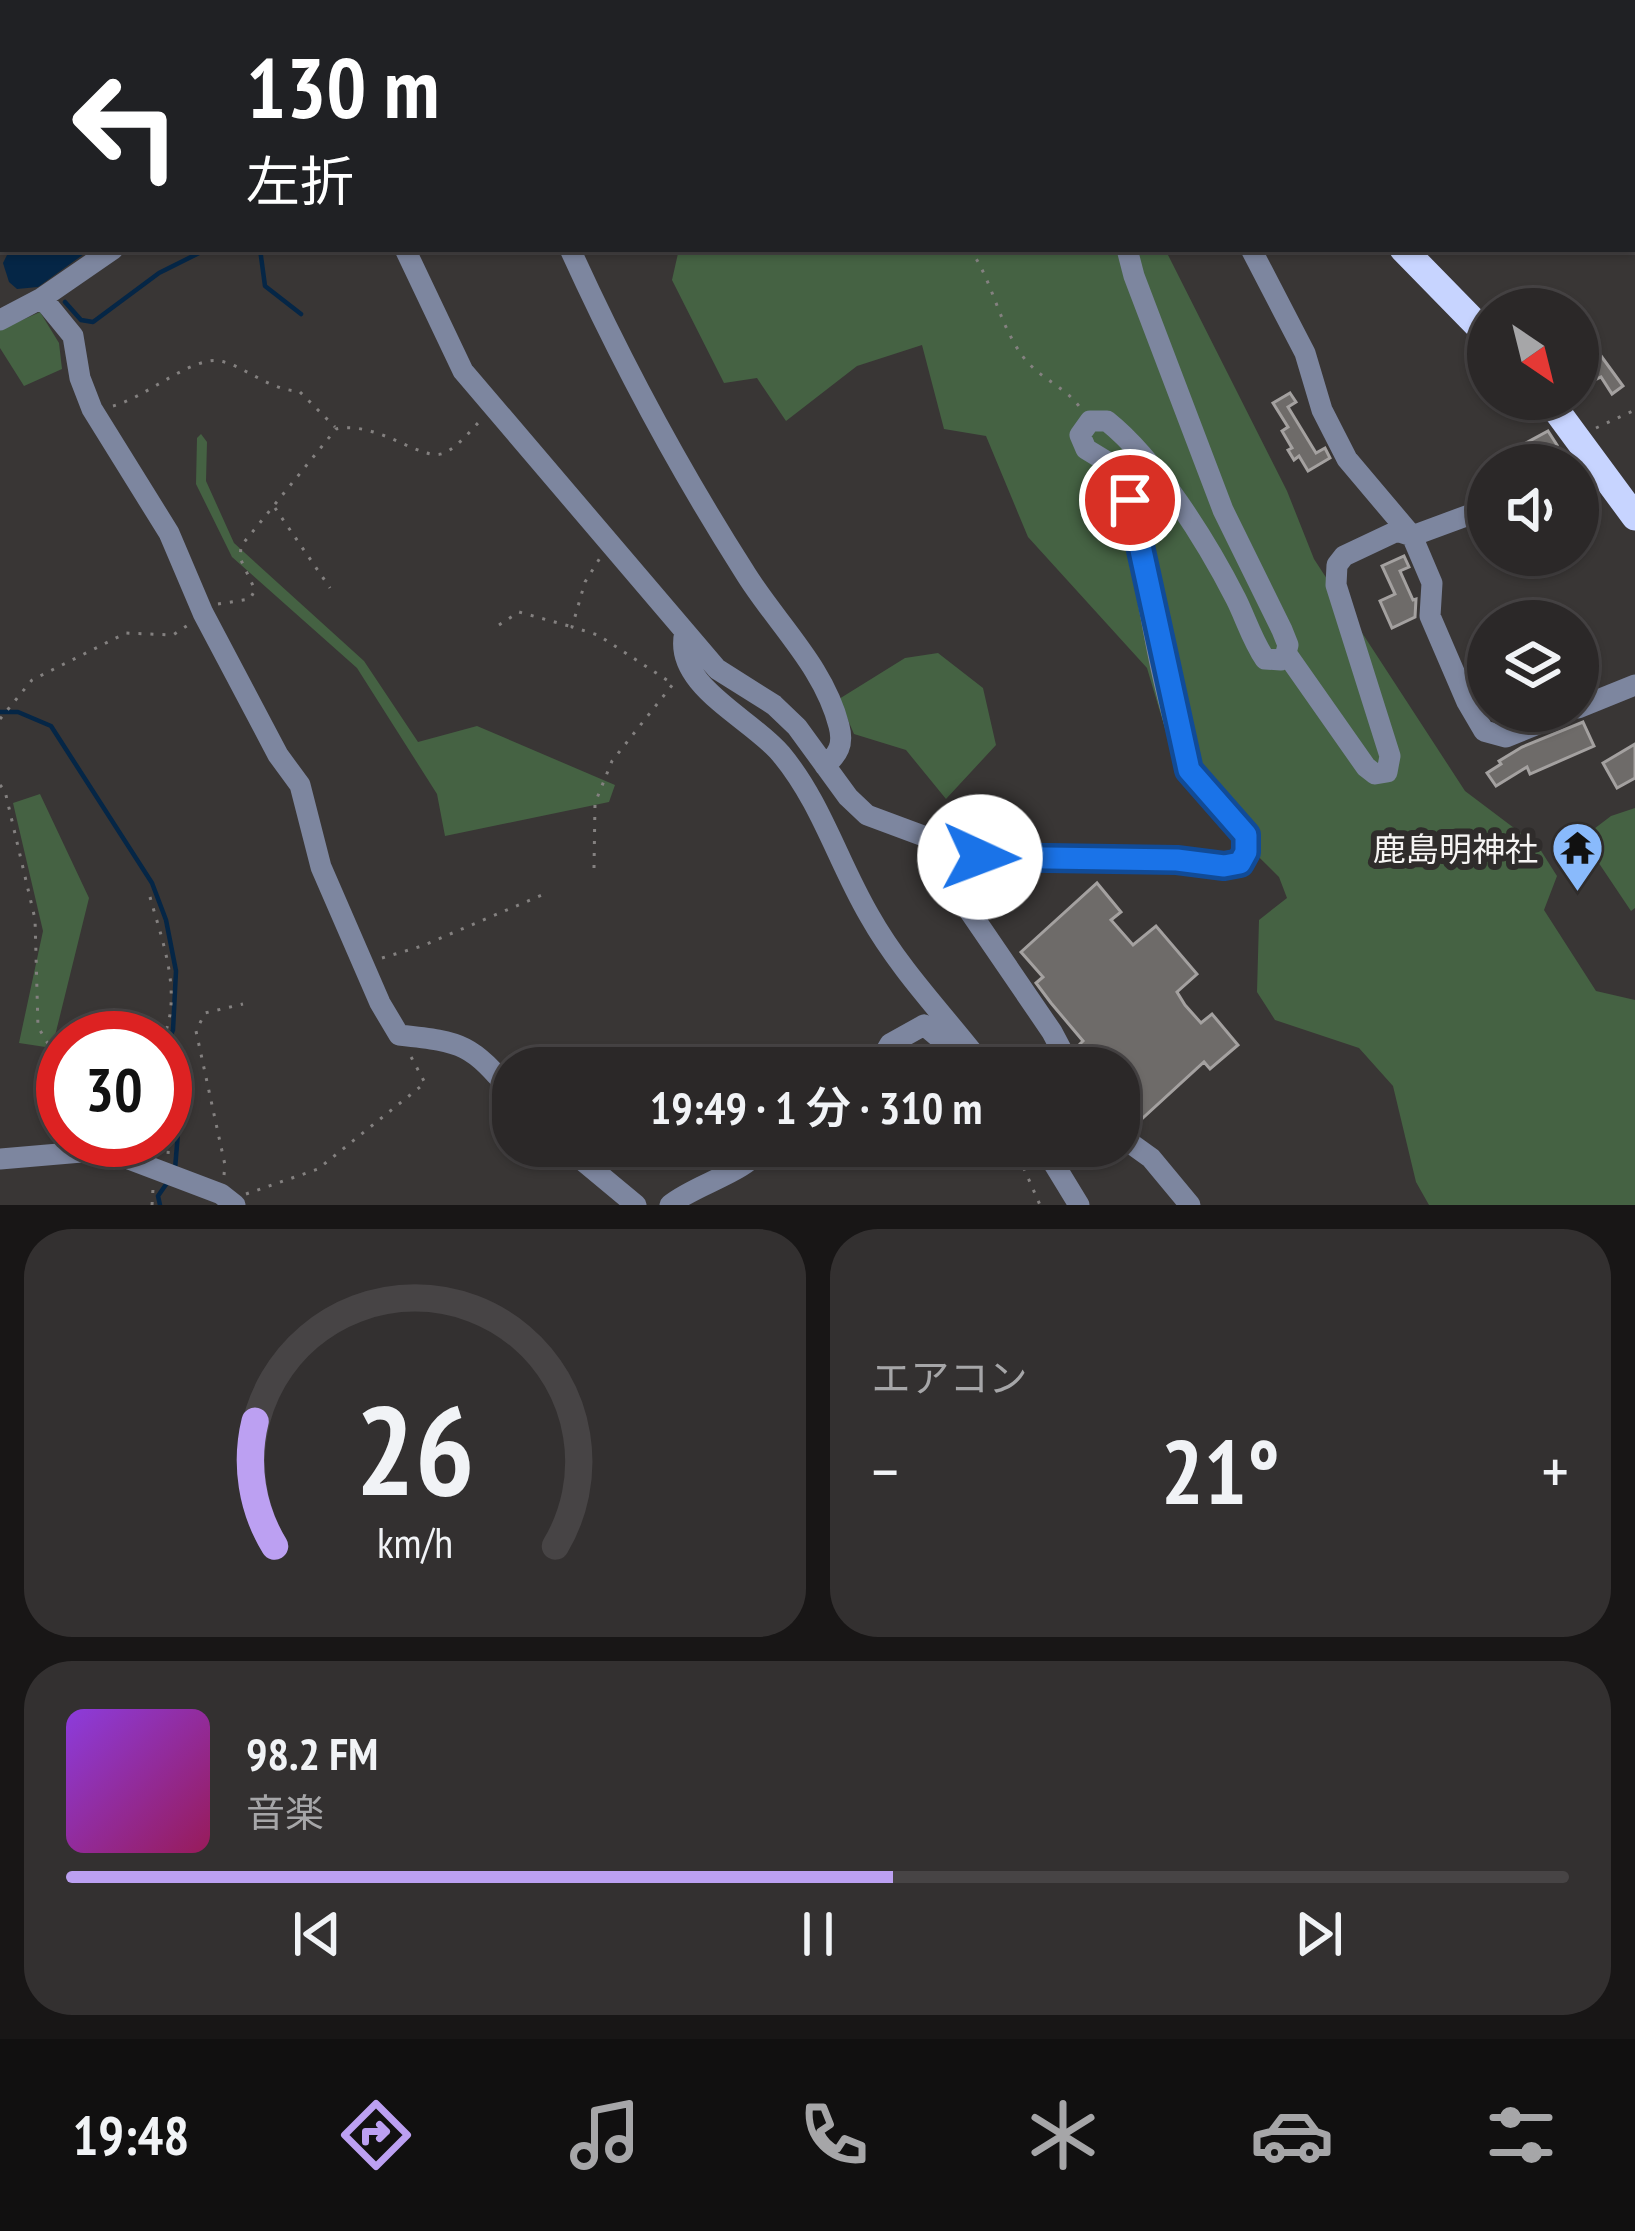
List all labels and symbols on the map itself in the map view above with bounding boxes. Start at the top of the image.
north arrow [1467,288,1599,420]
pin [1079,449,1181,551]
position arrow [917,794,1043,920]
temple icon: 鹿島明神社 [1549,820,1605,894]
place label: 鹿島明神社 [1373,827,1538,870]
speed limit sign: 30 [36,1011,192,1167]

